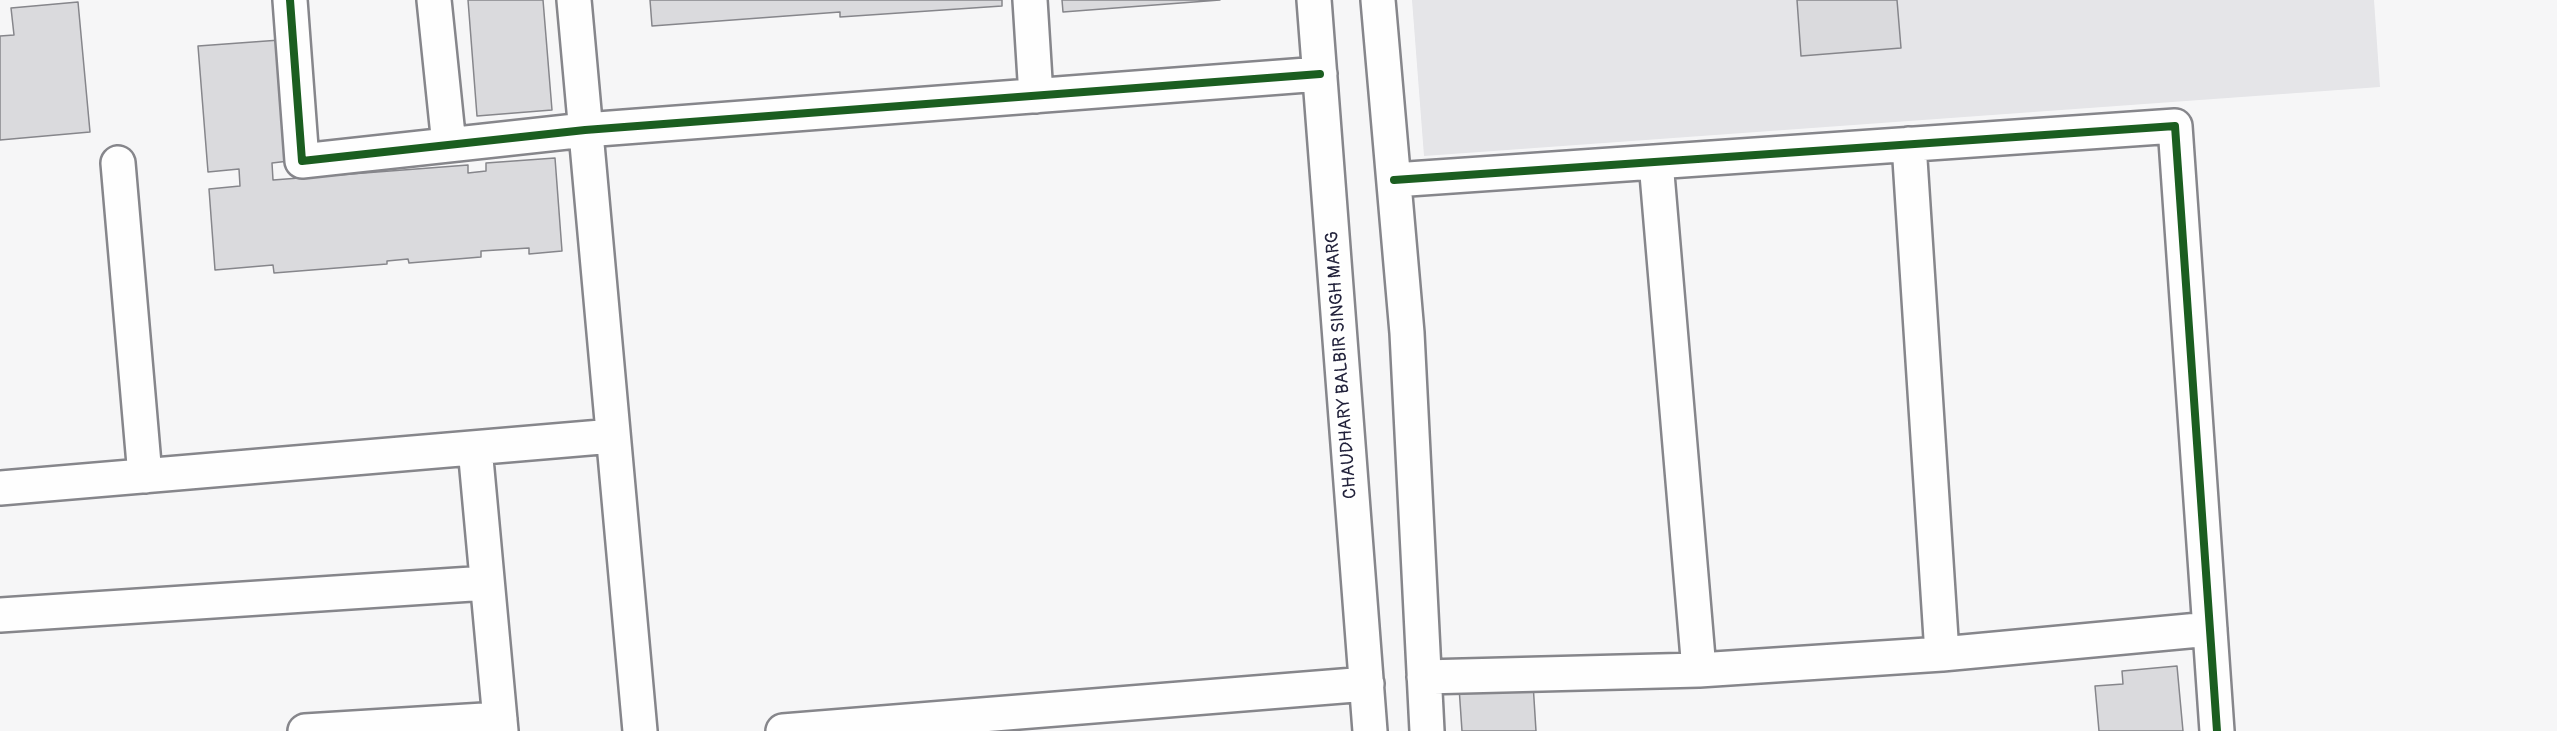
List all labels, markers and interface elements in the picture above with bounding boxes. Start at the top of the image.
street label: CHAUDHARY BALBIR SINGH MARG [1322,230,1362,500]

